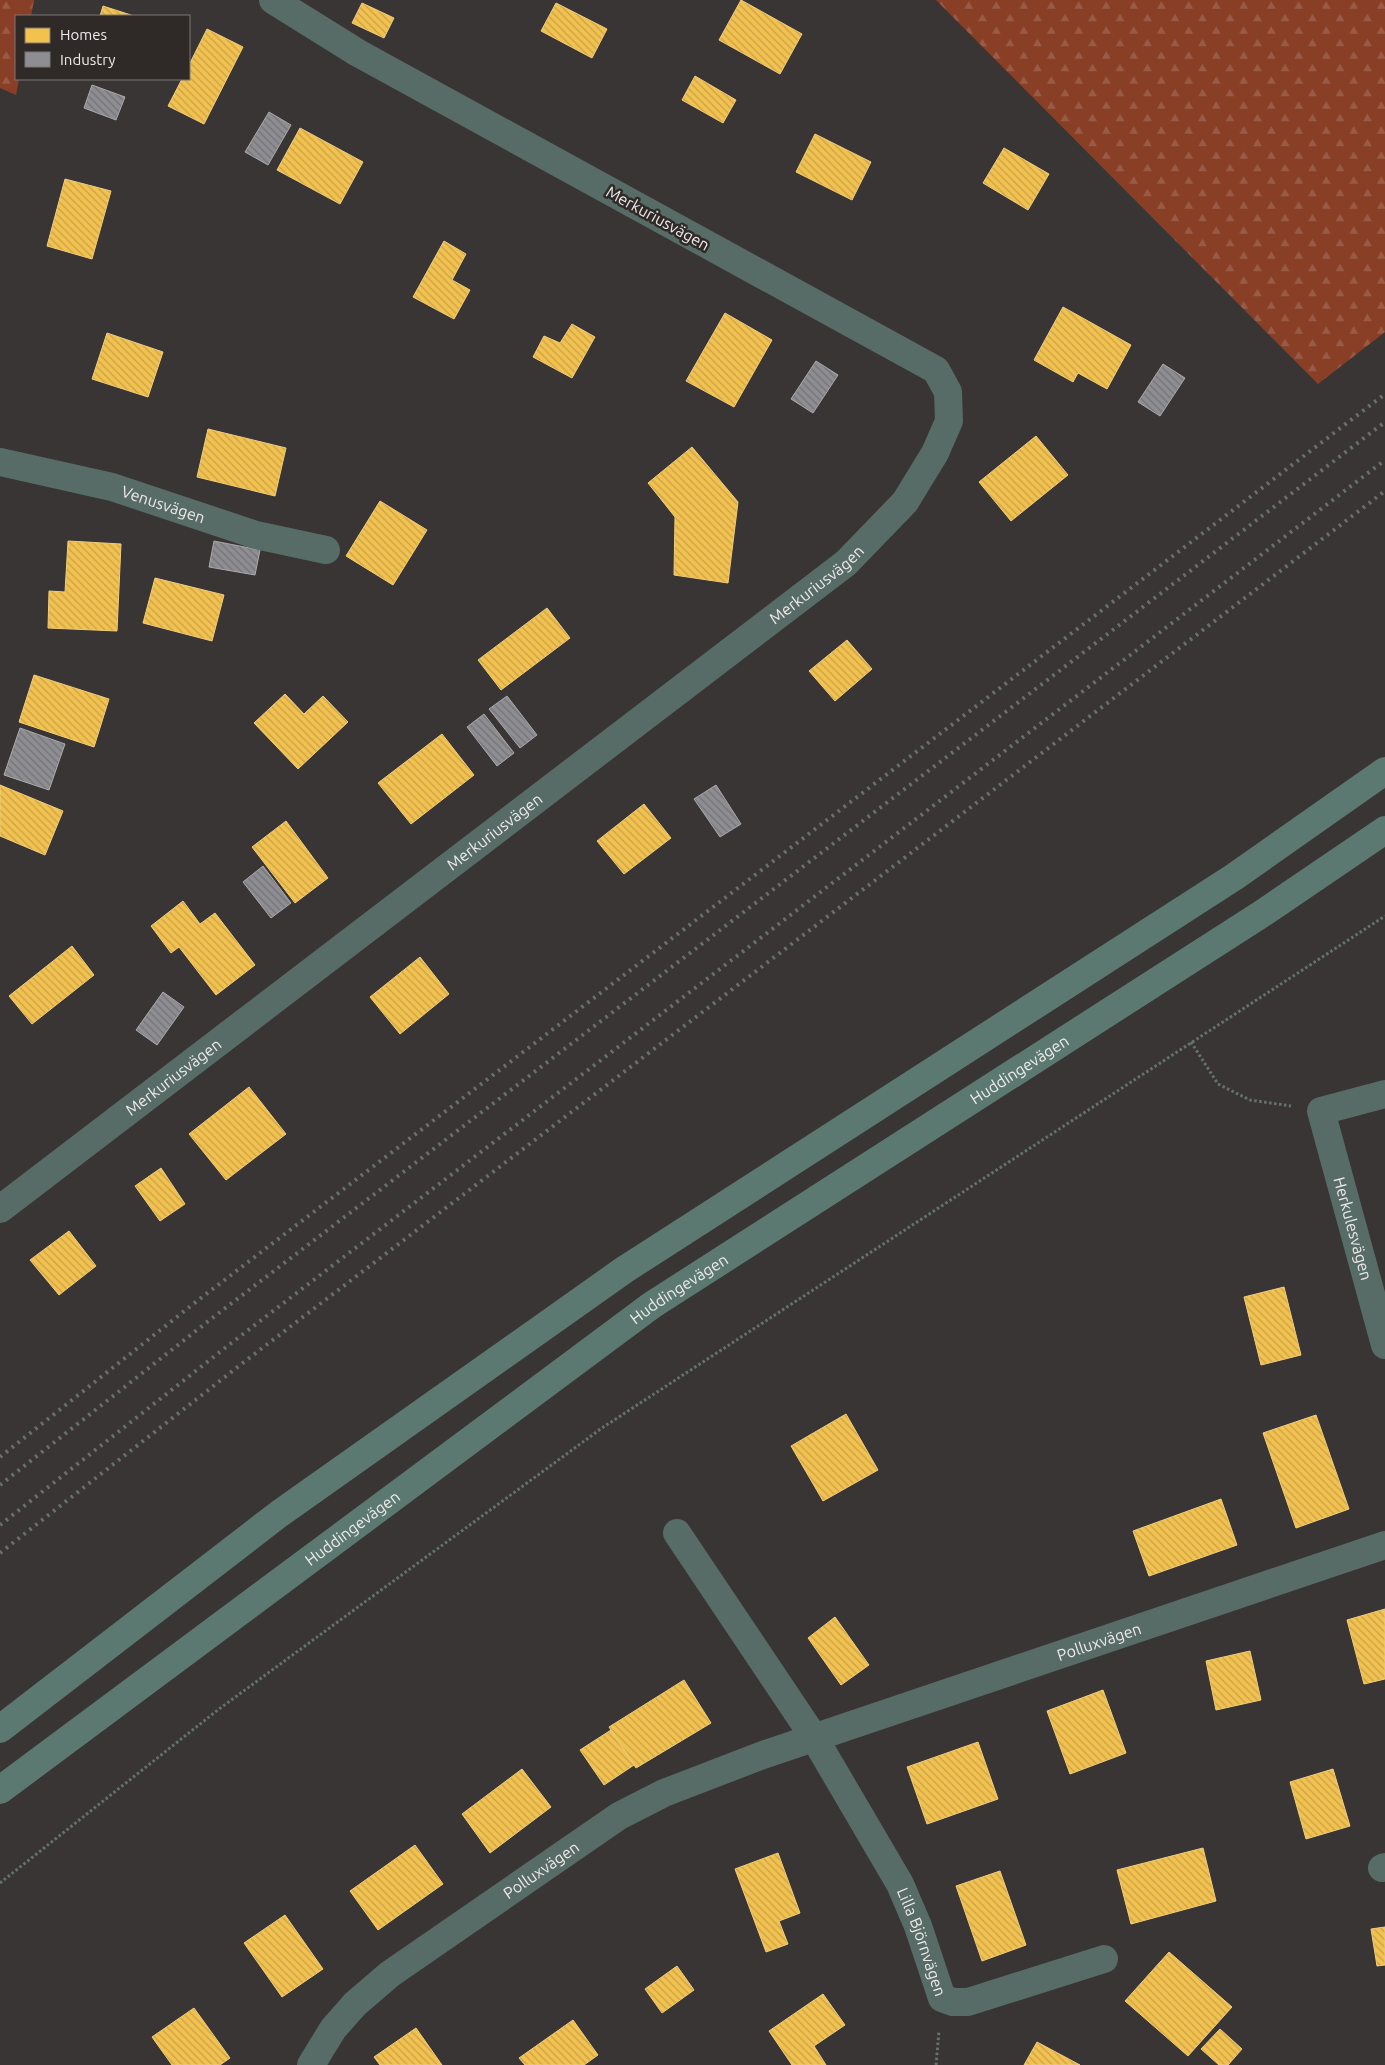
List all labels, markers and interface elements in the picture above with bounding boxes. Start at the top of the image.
legend [15,15,190,80]
text: Homes [60,26,107,43]
text: Industry [60,51,115,68]
street label: Merkuriusvägen [603,182,713,254]
street label: Venusvägen [119,482,208,526]
street label: Merkuriusvägen [766,541,867,627]
street label: Merkuriusvägen [443,789,546,874]
street label: Huddingevägen [967,1031,1072,1108]
street label: Merkuriusvägen [122,1035,225,1119]
street label: Herkulesvägen [1330,1175,1376,1282]
street label: Huddingevägen [626,1250,731,1327]
street label: Huddingevägen [301,1487,403,1569]
street label: Polluxvägen [1055,1619,1143,1664]
street label: Polluxvägen [500,1838,582,1902]
street label: Lilla Björnvägen [894,1885,950,1998]

